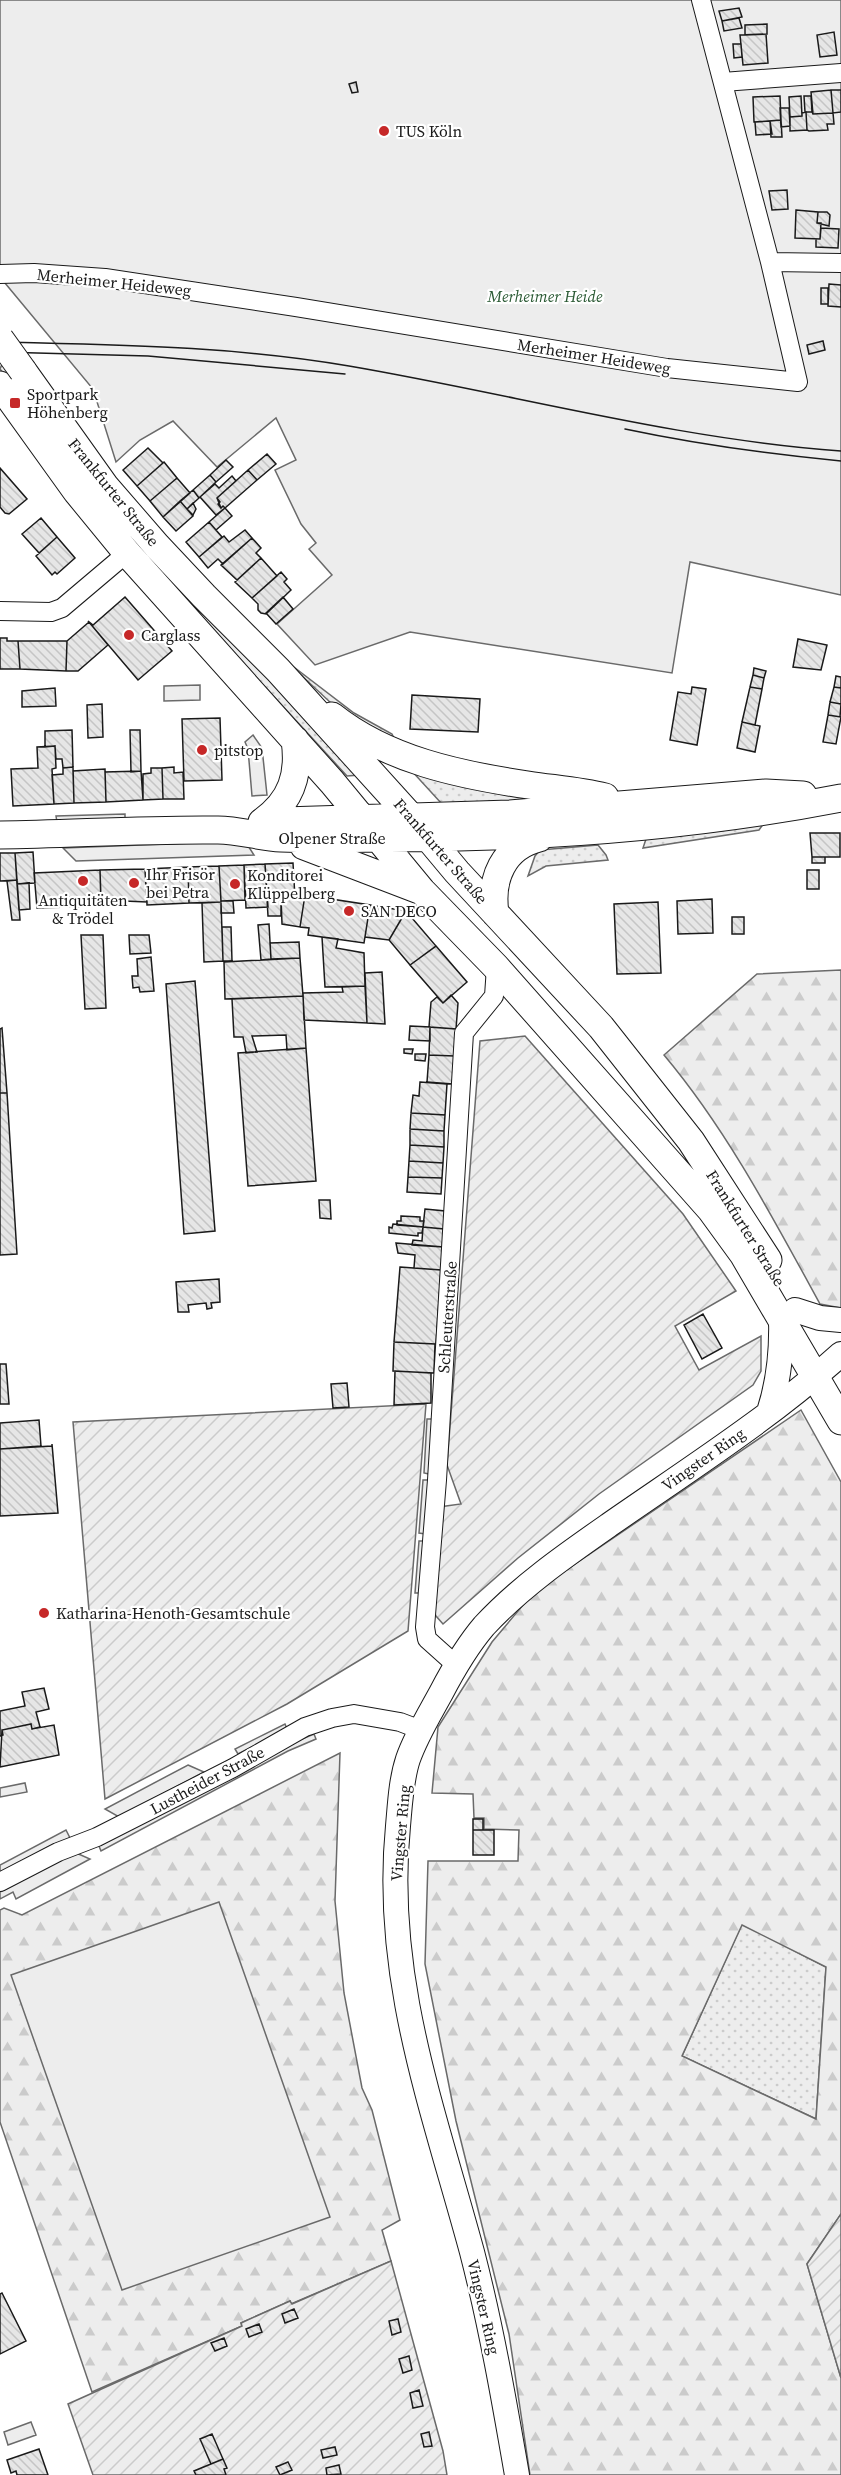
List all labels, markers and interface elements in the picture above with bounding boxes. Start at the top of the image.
place label: TUS Köln [396,120,462,142]
marker: TUS Köln [377,124,391,138]
street label: Merheimer Heideweg [36,263,192,301]
park label: Merheimer Heide [487,285,603,307]
street label: Merheimer Heideweg [516,333,672,379]
place label: Sportpark Höhenberg [27,383,108,423]
marker: Sportpark Höhenberg [8,396,22,410]
street label: Frankfurter Straße [63,433,165,551]
place label: Carglass [141,624,201,646]
marker: Carglass [122,628,136,642]
place label: pitstop [214,739,263,761]
marker: pitstop [195,743,209,757]
street label: Frankfurter Straße [389,793,493,909]
street label: Olpener Straße [278,827,386,849]
place label: Ihr Frisör bei Petra [146,863,215,903]
place label: Konditorei Klüppelberg [247,864,335,904]
marker: Antiquitäten & Trödel [76,874,90,888]
marker: Ihr Frisör bei Petra [127,876,141,890]
marker: Konditorei Klüppelberg [228,877,242,891]
place label: Antiquitäten & Trödel [38,889,128,929]
place label: SAN DECO [361,900,437,922]
marker: SAN DECO [342,904,356,918]
street label: Frankfurter Straße [701,1166,791,1290]
street label: Schleuterstraße [432,1260,462,1374]
street label: Vingster Ring [657,1422,749,1496]
place label: Katharina-Henoth-Gesamtschule [56,1602,290,1624]
marker: Katharina-Henoth-Gesamtschule [37,1606,51,1620]
street label: Lustheider Straße [146,1741,268,1819]
street label: Vingster Ring [385,1784,415,1882]
street label: Vingster Ring [462,2257,506,2357]

